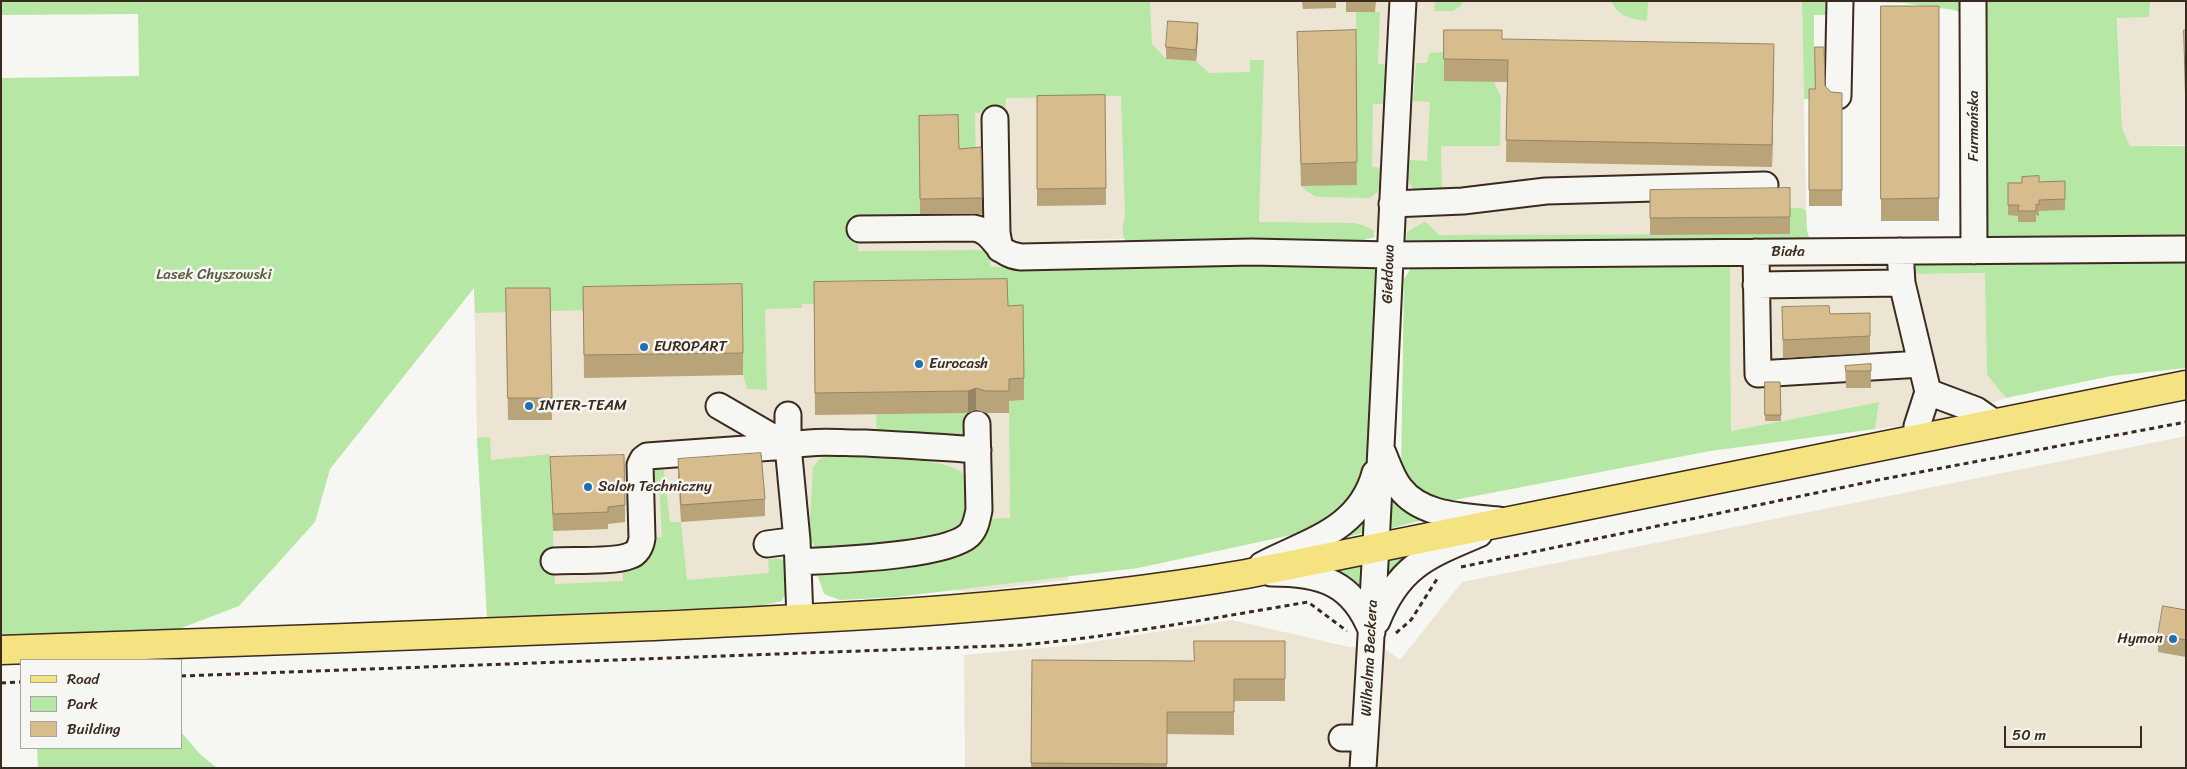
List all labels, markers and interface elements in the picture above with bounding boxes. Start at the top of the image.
street label: Furmańska [1965,90,1983,162]
street label: Biała [1771,243,1805,261]
street label: Giełdowa [1379,244,1399,304]
park label: Lasek Chyszowski [156,266,272,284]
place label: EUROPART [654,338,727,356]
marker: EUROPART [638,341,650,353]
place label: Eurocash [929,355,988,373]
marker: Eurocash [913,358,925,370]
place label: INTER-TEAM [539,397,627,415]
marker: INTER-TEAM [523,400,535,412]
place label: Salon Techniczny [598,478,712,496]
marker: Salon Techniczny [582,481,594,493]
street label: Wilhelma Beckera [1358,599,1382,717]
place label: Hymon [2117,630,2163,648]
marker: Hymon [2167,633,2179,645]
legend [20,659,182,749]
text: Road [67,666,99,692]
text: Park [67,691,98,717]
text: Building [67,716,121,742]
scale bar [2007,716,2144,748]
text: 50 m [2012,722,2046,748]

